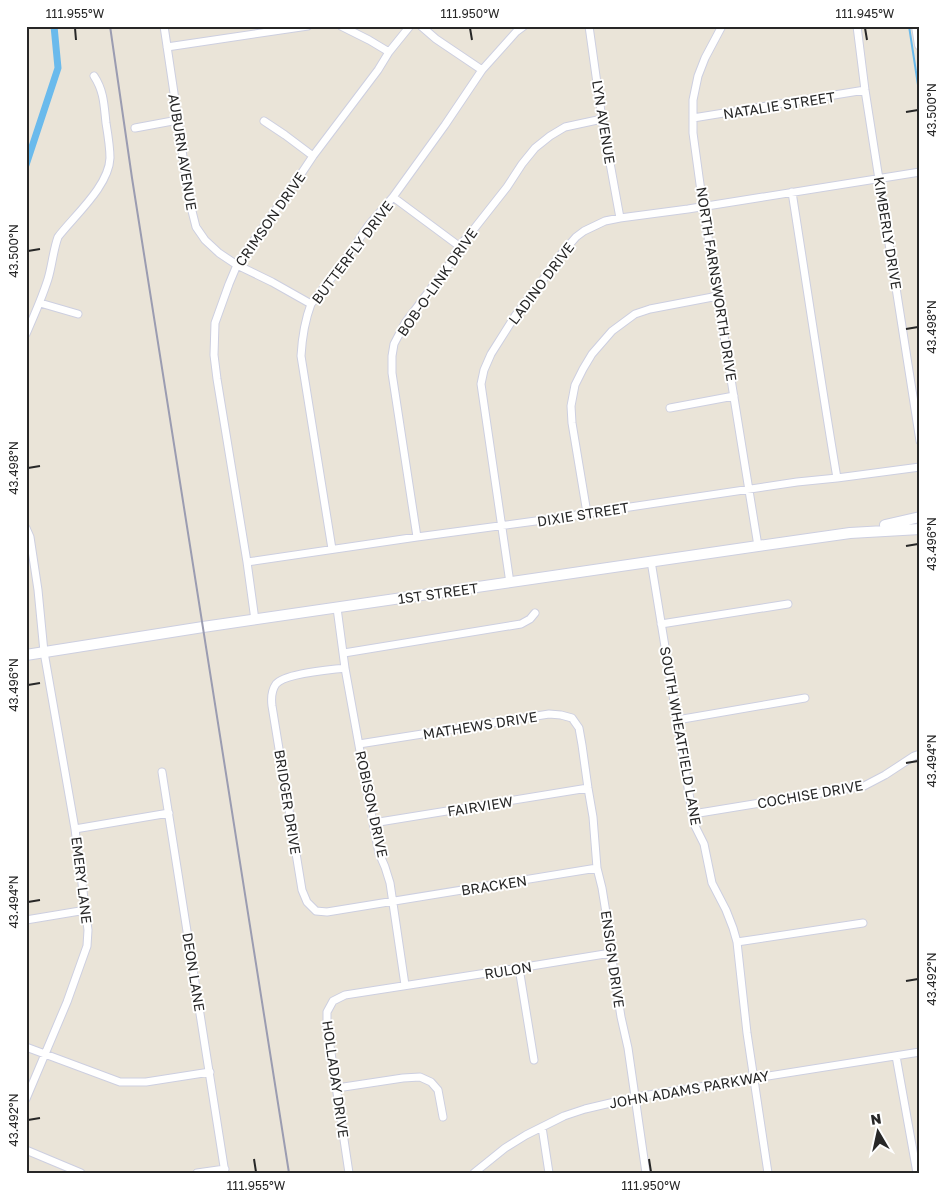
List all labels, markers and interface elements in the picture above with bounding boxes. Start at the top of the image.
text: 111.955°W [46,6,105,21]
text: 111.950°W [441,6,500,21]
text: 111.945°W [836,6,895,21]
street label: LYN AVENUE [589,79,619,165]
text: 43.500°N [924,83,939,137]
street label: NATALIE STREET [722,88,837,122]
street label: AUBURN AVENUE [165,92,201,212]
street label: CRIMSON DRIVE [231,169,309,269]
street label: KIMBERLY DRIVE [871,175,905,291]
street label: NORTH FARNSWORTH DRIVE [693,186,741,382]
street label: BUTTERFLY DRIVE [308,197,396,307]
text: 43.500°N [6,224,21,278]
street label: BOB-O-LINK DRIVE [393,225,481,339]
street label: LADINO DRIVE [505,239,577,327]
text: 43.498°N [924,300,939,354]
text: 43.498°N [6,441,21,495]
street label: DIXIE STREET [536,498,630,530]
text: 43.496°N [924,517,939,571]
street label: 1ST STREET [397,579,479,607]
street label: SOUTH WHEATFIELD LANE [657,645,705,827]
text: 43.496°N [6,658,21,712]
street label: MATHEWS DRIVE [422,708,538,742]
text: 43.494°N [924,734,939,788]
street label: BRIDGER DRIVE [271,748,305,856]
street label: ROBISON DRIVE [352,749,392,859]
street label: COCHISE DRIVE [756,776,864,812]
street label: FAIRVIEW [446,792,515,820]
street label: EMERY LANE [68,835,96,925]
street label: BRACKEN [460,871,528,899]
text: 43.494°N [6,875,21,929]
street label: ENSIGN DRIVE [598,909,628,1009]
street label: DEON LANE [179,931,209,1013]
text: 43.492°N [924,952,939,1006]
street label: RULON [483,958,533,982]
street label: HOLLADAY DRIVE [319,1019,353,1139]
street label: JOHN ADAMS PARKWAY [608,1067,770,1111]
text: 43.492°N [6,1093,21,1147]
north arrow [854,1106,904,1156]
text: N [869,1109,882,1128]
text: 111.955°W [227,1178,286,1193]
text: 111.950°W [622,1178,681,1193]

